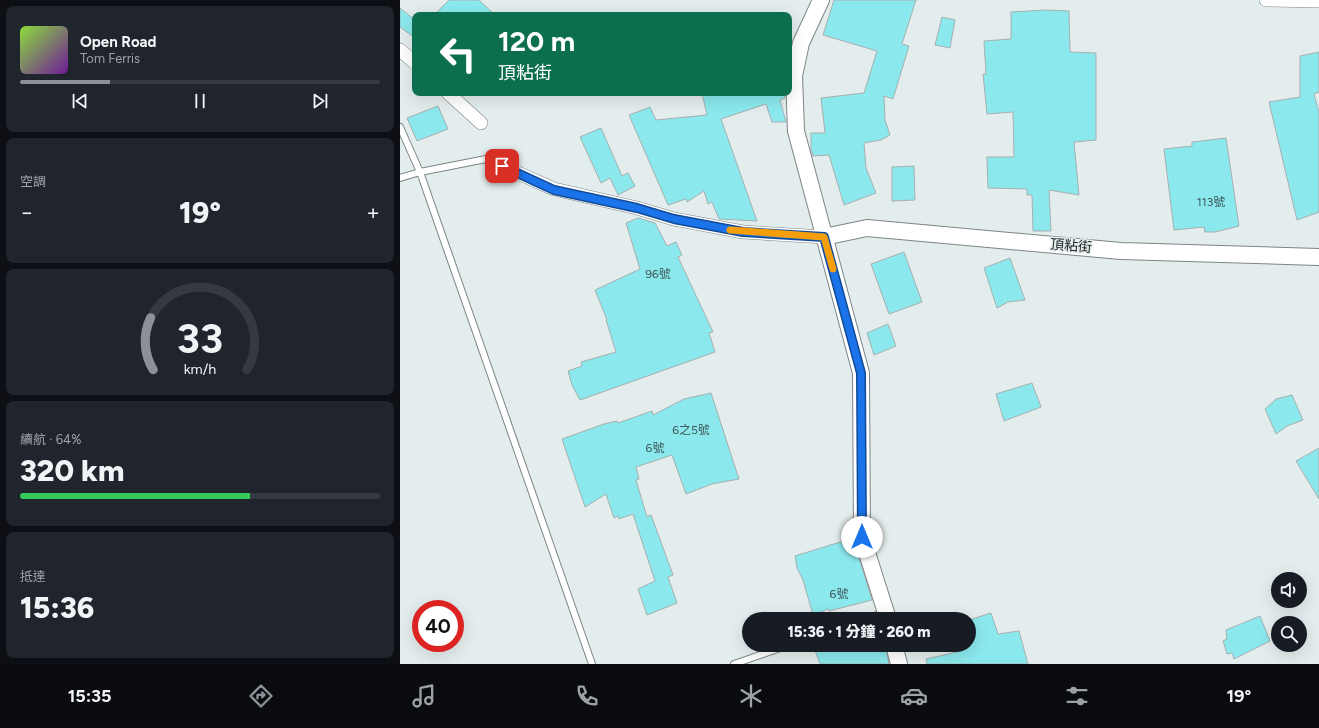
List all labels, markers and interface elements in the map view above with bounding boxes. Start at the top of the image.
text: 120 m [498,24,575,58]
icon: left [432,28,484,80]
text: Open Road [80,33,157,51]
text: Tom Ferris [80,51,140,66]
text: 頂粘街 [498,62,552,84]
icon: previous [69,90,91,112]
icon: pause [189,90,211,112]
icon: next [309,90,331,112]
pin [485,149,519,183]
icon: arrive [491,155,513,177]
text: 空調 [20,174,46,189]
text: 19° [179,194,221,231]
house number: 113號 [1197,195,1225,209]
text: − [20,199,34,226]
text: + [366,199,380,226]
street label: 頂粘街 [1049,236,1093,256]
house number: 96號 [645,267,671,281]
text: 33 [177,313,223,363]
text: km/h [184,360,216,378]
house number: 6之5號 [672,423,710,437]
text: 續航 · 64% [20,432,81,447]
house number: 6號 [646,441,664,455]
text: 320 km [20,452,124,489]
position arrow [841,516,883,558]
text: 抵達 [20,569,46,584]
map controls [1271,572,1307,652]
button: sound [1271,572,1307,608]
house number: 6號 [830,587,848,601]
text: 15:36 [20,589,94,626]
speed limit sign: 40 [412,600,464,652]
button: search [1271,616,1307,652]
text: 15:36 · 1 分鐘 · 260 m [787,623,931,641]
icon: directions [247,682,275,710]
icon: music [410,682,438,710]
icon: phone [573,682,601,710]
icon: climate [737,682,765,710]
icon: car [900,682,928,710]
icon: filters [1063,682,1091,710]
text: 15:35 [68,685,112,707]
text: 19° [1226,685,1251,707]

